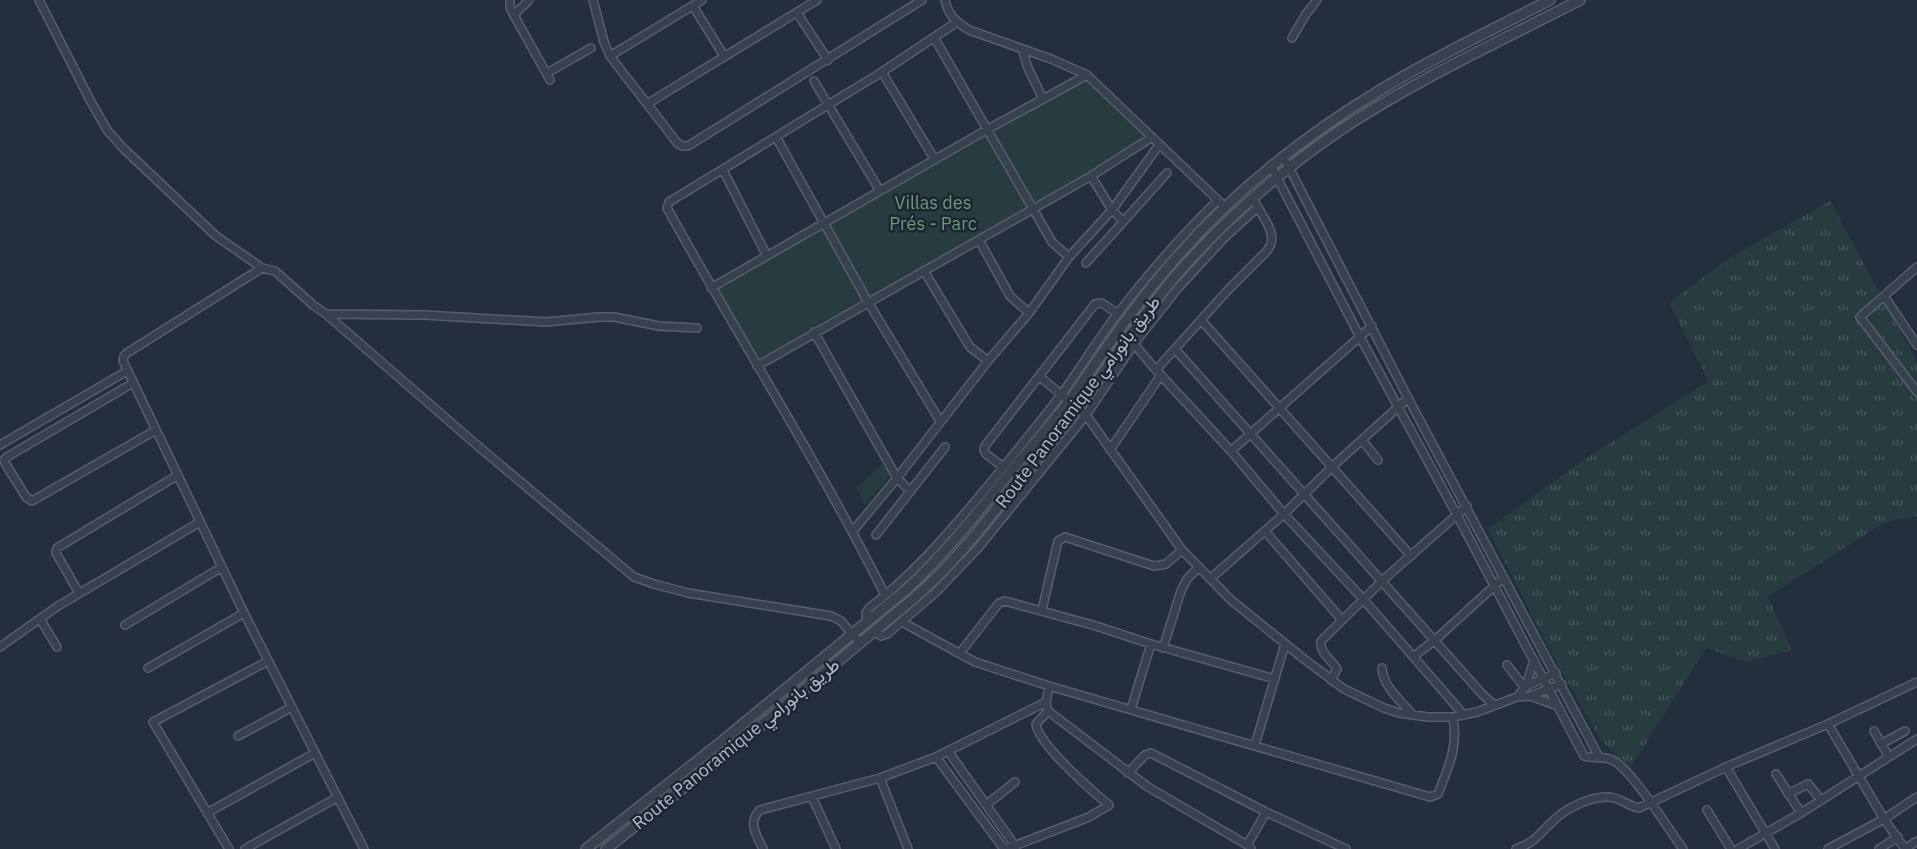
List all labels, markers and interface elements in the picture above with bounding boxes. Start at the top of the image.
park label: Villas des Prés - Parc [889,191,977,235]
street label: Route Panoramique طريق بانورامي [990,291,1168,515]
street label: Route Panoramique طريق بانورامي [627,653,846,837]

